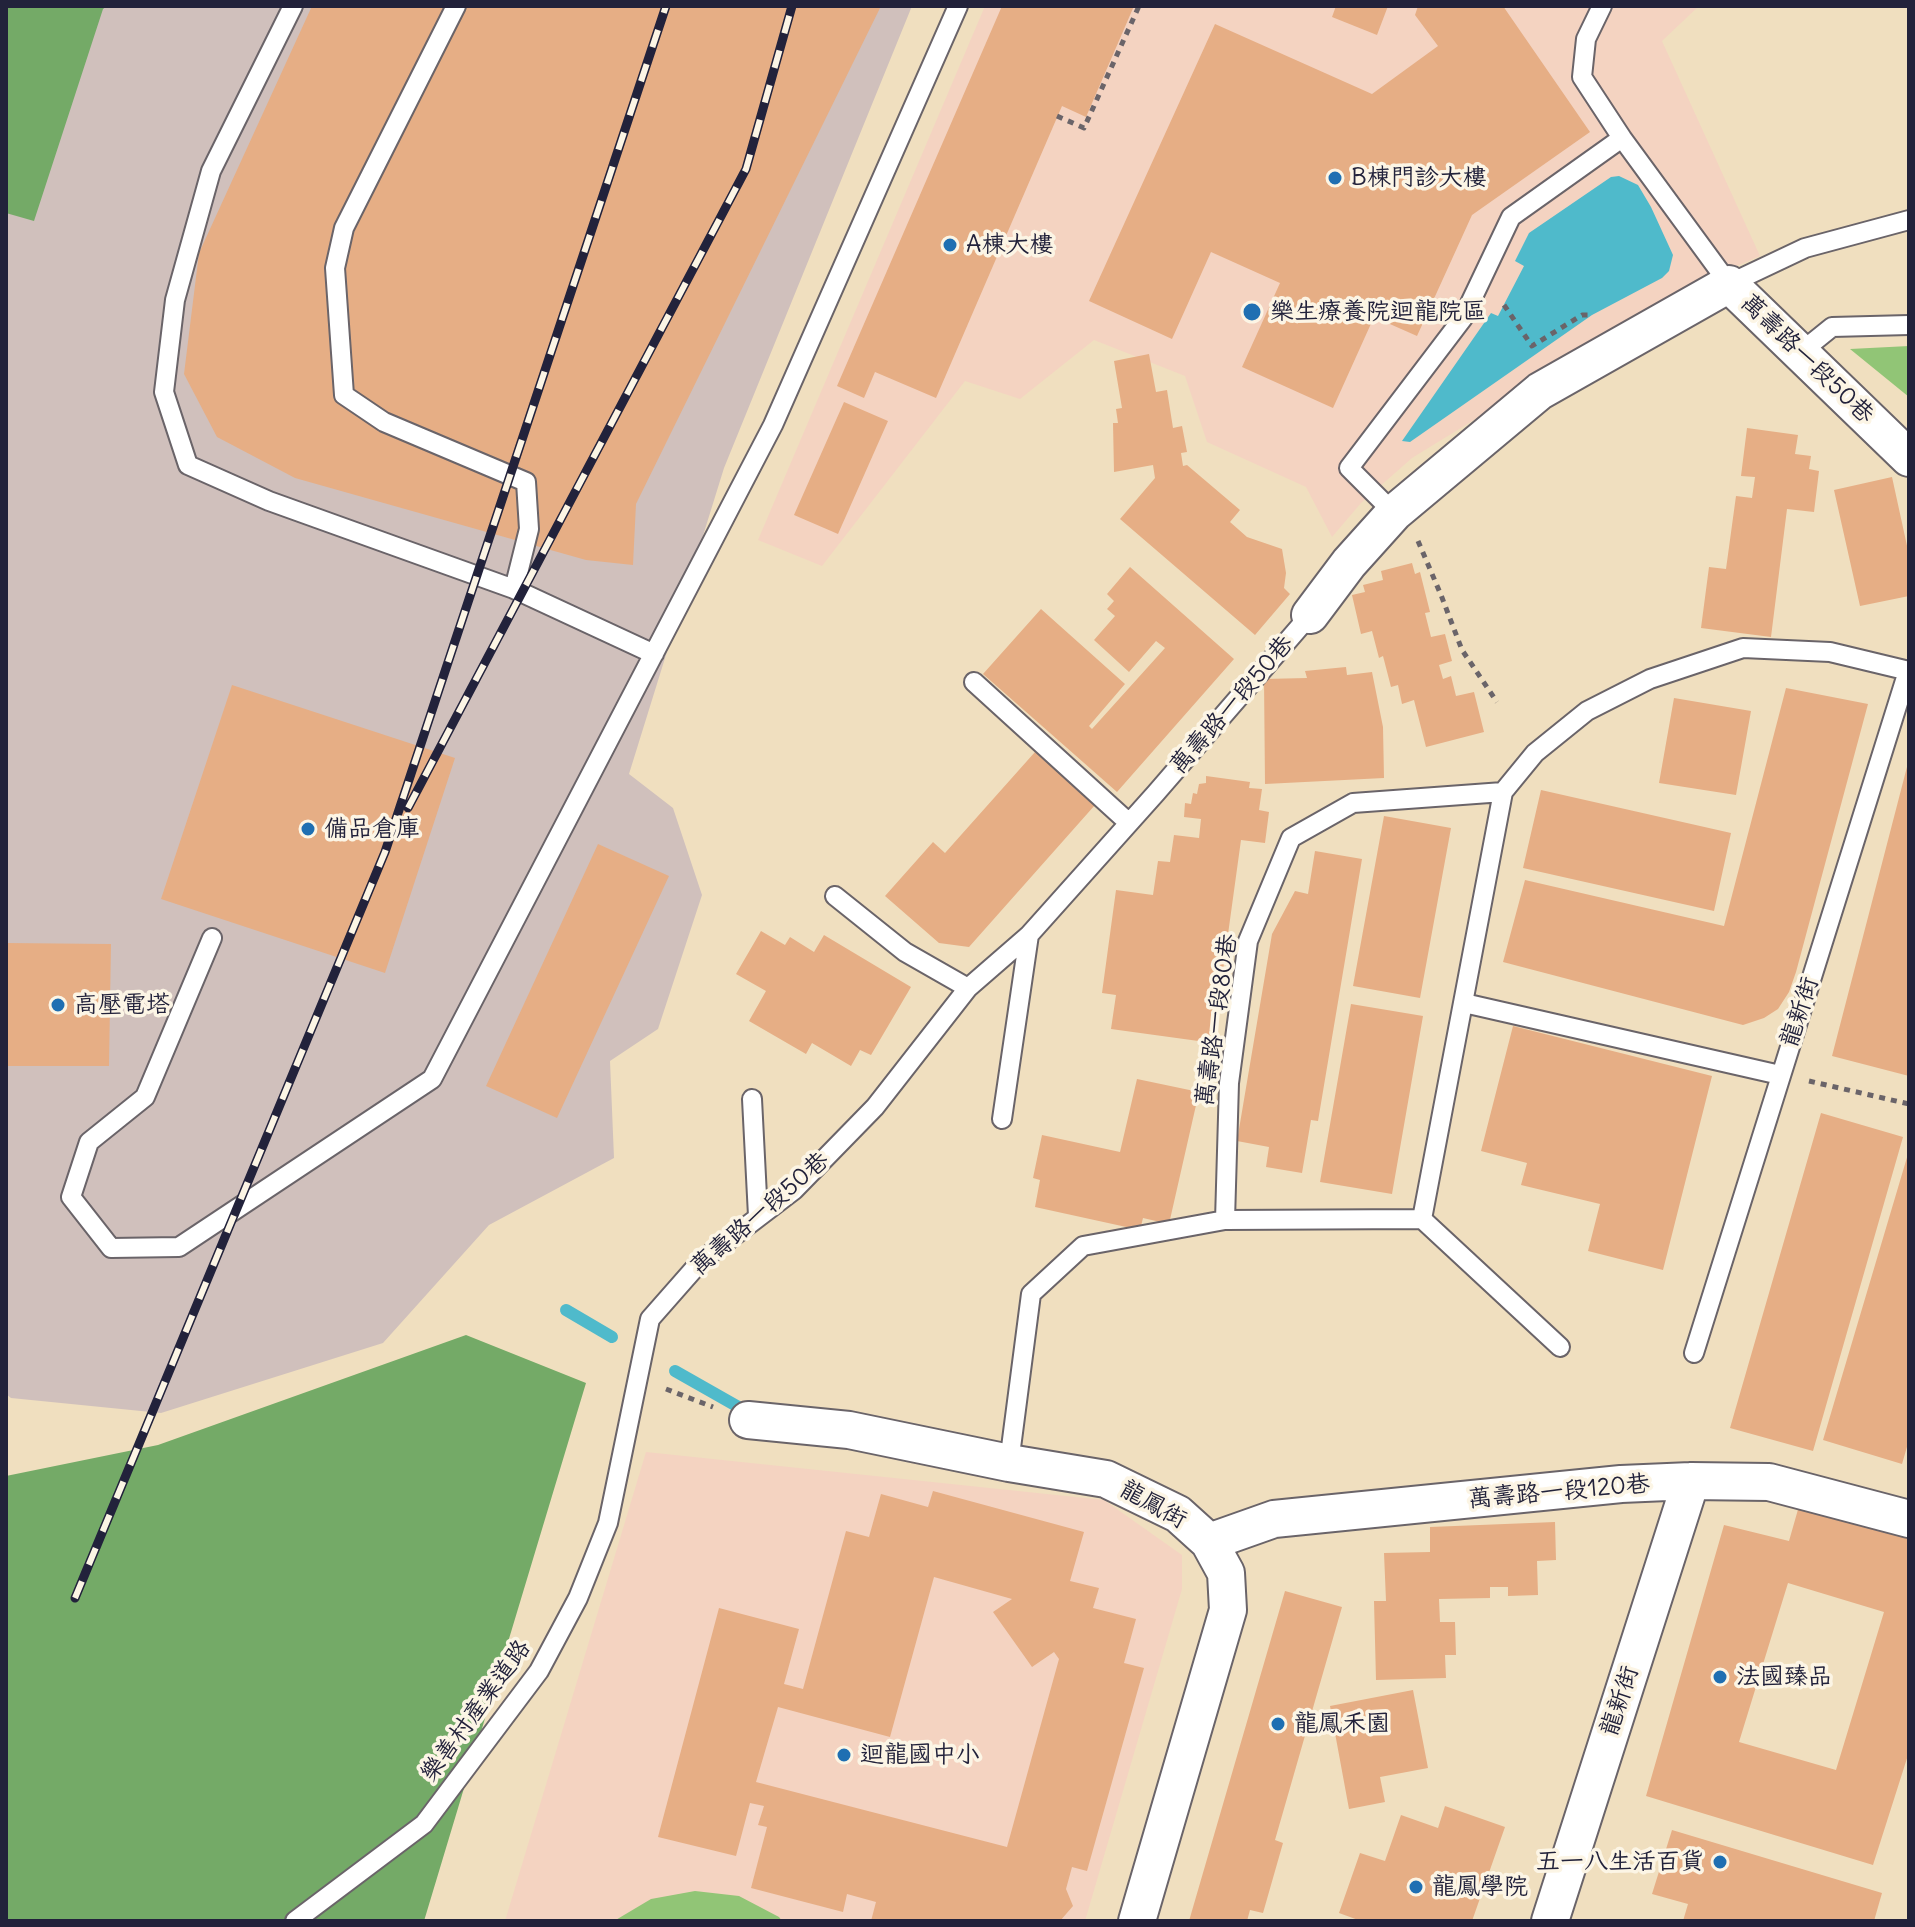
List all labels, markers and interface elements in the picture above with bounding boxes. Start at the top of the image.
place label: B棟門診大樓 [1351,164,1487,192]
marker: B棟門診大樓 [1326,169,1344,187]
place label: A棟大樓 [966,231,1053,259]
marker: A棟大樓 [941,236,959,254]
street label: 萬壽路一段50巷 [1735,288,1879,430]
place label: 樂生療養院迴龍院區 [1270,298,1486,326]
marker: 樂生療養院迴龍院區 [1241,301,1263,323]
street label: 萬壽路一段50巷 [1164,630,1300,780]
place label: 備品倉庫 [324,815,420,843]
marker: 備品倉庫 [299,820,317,838]
street label: 萬壽路一段80巷 [1191,932,1243,1108]
street label: 龍新街 [1775,973,1825,1051]
place label: 高壓電塔 [74,991,170,1019]
marker: 高壓電塔 [49,996,67,1014]
street label: 萬壽路一段50巷 [685,1146,835,1282]
street label: 萬壽路一段120巷 [1467,1470,1651,1514]
street label: 龍鳳街 [1115,1475,1191,1535]
street label: 樂善村產業道路 [415,1635,537,1787]
street label: 龍新街 [1595,1662,1645,1740]
place label: 法國臻品 [1736,1663,1832,1691]
marker: 法國臻品 [1711,1668,1729,1686]
place label: 龍鳳禾園 [1294,1710,1390,1738]
marker: 龍鳳禾園 [1269,1715,1287,1733]
place label: 迴龍國中小 [860,1741,980,1769]
marker: 迴龍國中小 [835,1746,853,1764]
place label: 五一八生活百貨 [1536,1848,1704,1876]
marker: 五一八生活百貨 [1711,1853,1729,1871]
place label: 龍鳳學院 [1432,1873,1528,1901]
marker: 龍鳳學院 [1407,1878,1425,1896]

